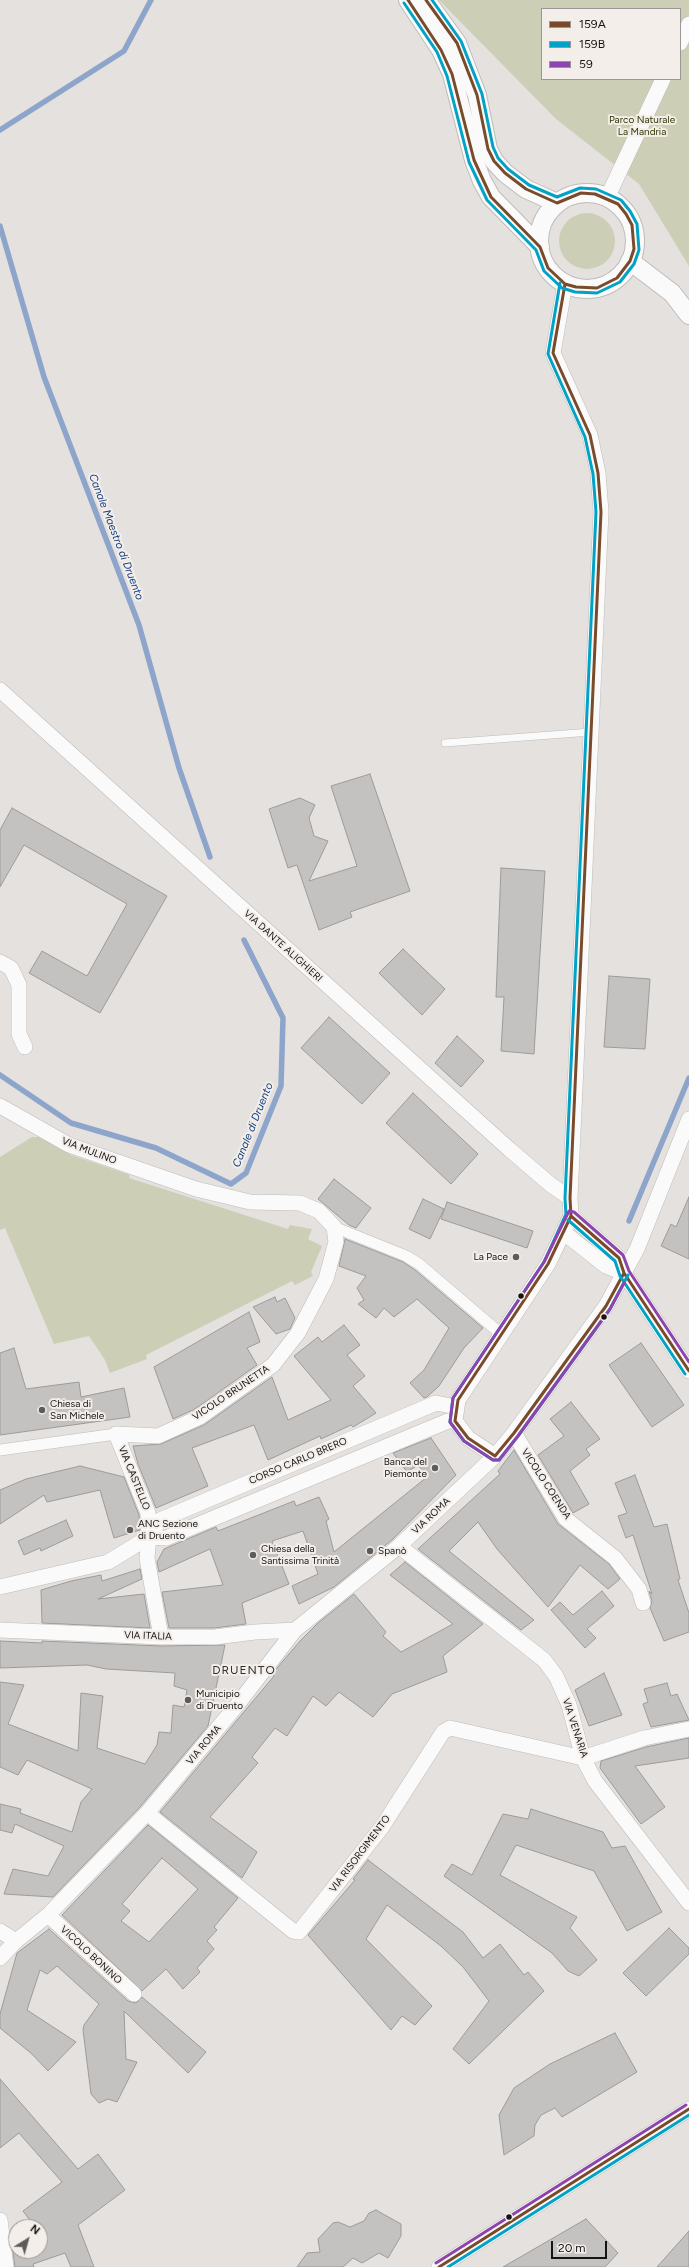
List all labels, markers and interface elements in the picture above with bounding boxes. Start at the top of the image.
legend [541,8,681,80]
text: 159A [579,17,606,31]
text: 159B [579,37,605,51]
text: 59 [579,57,593,71]
park label: Parco Naturale La Mandria [609,114,675,138]
water label: Canale Maestro di Druento [86,472,146,602]
street label: VIA DANTE ALIGHIERI [241,908,325,984]
water label: Canale di Druento [230,1081,276,1169]
street label: VIA MULINO [60,1135,118,1167]
place label: La Pace [474,1251,508,1263]
marker: La Pace [511,1252,521,1262]
unlabelled marker [516,1291,526,1301]
unlabelled marker [599,1312,609,1322]
street label: VICOLO BRUNETTA [190,1363,272,1423]
place label: Chiesa di San Michele [50,1398,104,1422]
marker: Chiesa di San Michele [37,1405,47,1415]
street label: CORSO CARLO BRERO [247,1435,349,1487]
street label: VIA CASTELLO [116,1444,152,1512]
street label: VICOLO COENDA [519,1446,573,1522]
place label: Banca del Piemonte [384,1456,427,1480]
marker: Banca del Piemonte [430,1463,440,1473]
street label: VIA ROMA [409,1495,453,1537]
place label: ANC Sezione di Druento [138,1518,198,1542]
marker: ANC Sezione di Druento [125,1525,135,1535]
place label: Chiesa della Santissima Trinità [261,1543,339,1566]
place label: Spanò [378,1545,407,1557]
marker: Spanò [365,1546,375,1556]
marker: Chiesa della Santissima Trinità [248,1550,258,1560]
street label: VIA ITALIA [124,1629,172,1643]
district label: DRUENTO [212,1663,276,1677]
place label: Municipio di Druento [196,1688,243,1712]
marker: Municipio di Druento [183,1695,193,1705]
street label: VIA VENARIA [560,1697,590,1759]
street label: VIA ROMA [184,1723,224,1767]
street label: VIA RISORGIMENTO [327,1813,393,1895]
street label: VICOLO BONINO [58,1923,124,1987]
unlabelled marker [504,2212,514,2222]
north arrow [8,2219,48,2259]
text: N [28,2222,42,2238]
scale bar [553,2233,609,2259]
text: 20 m [558,2241,586,2255]

